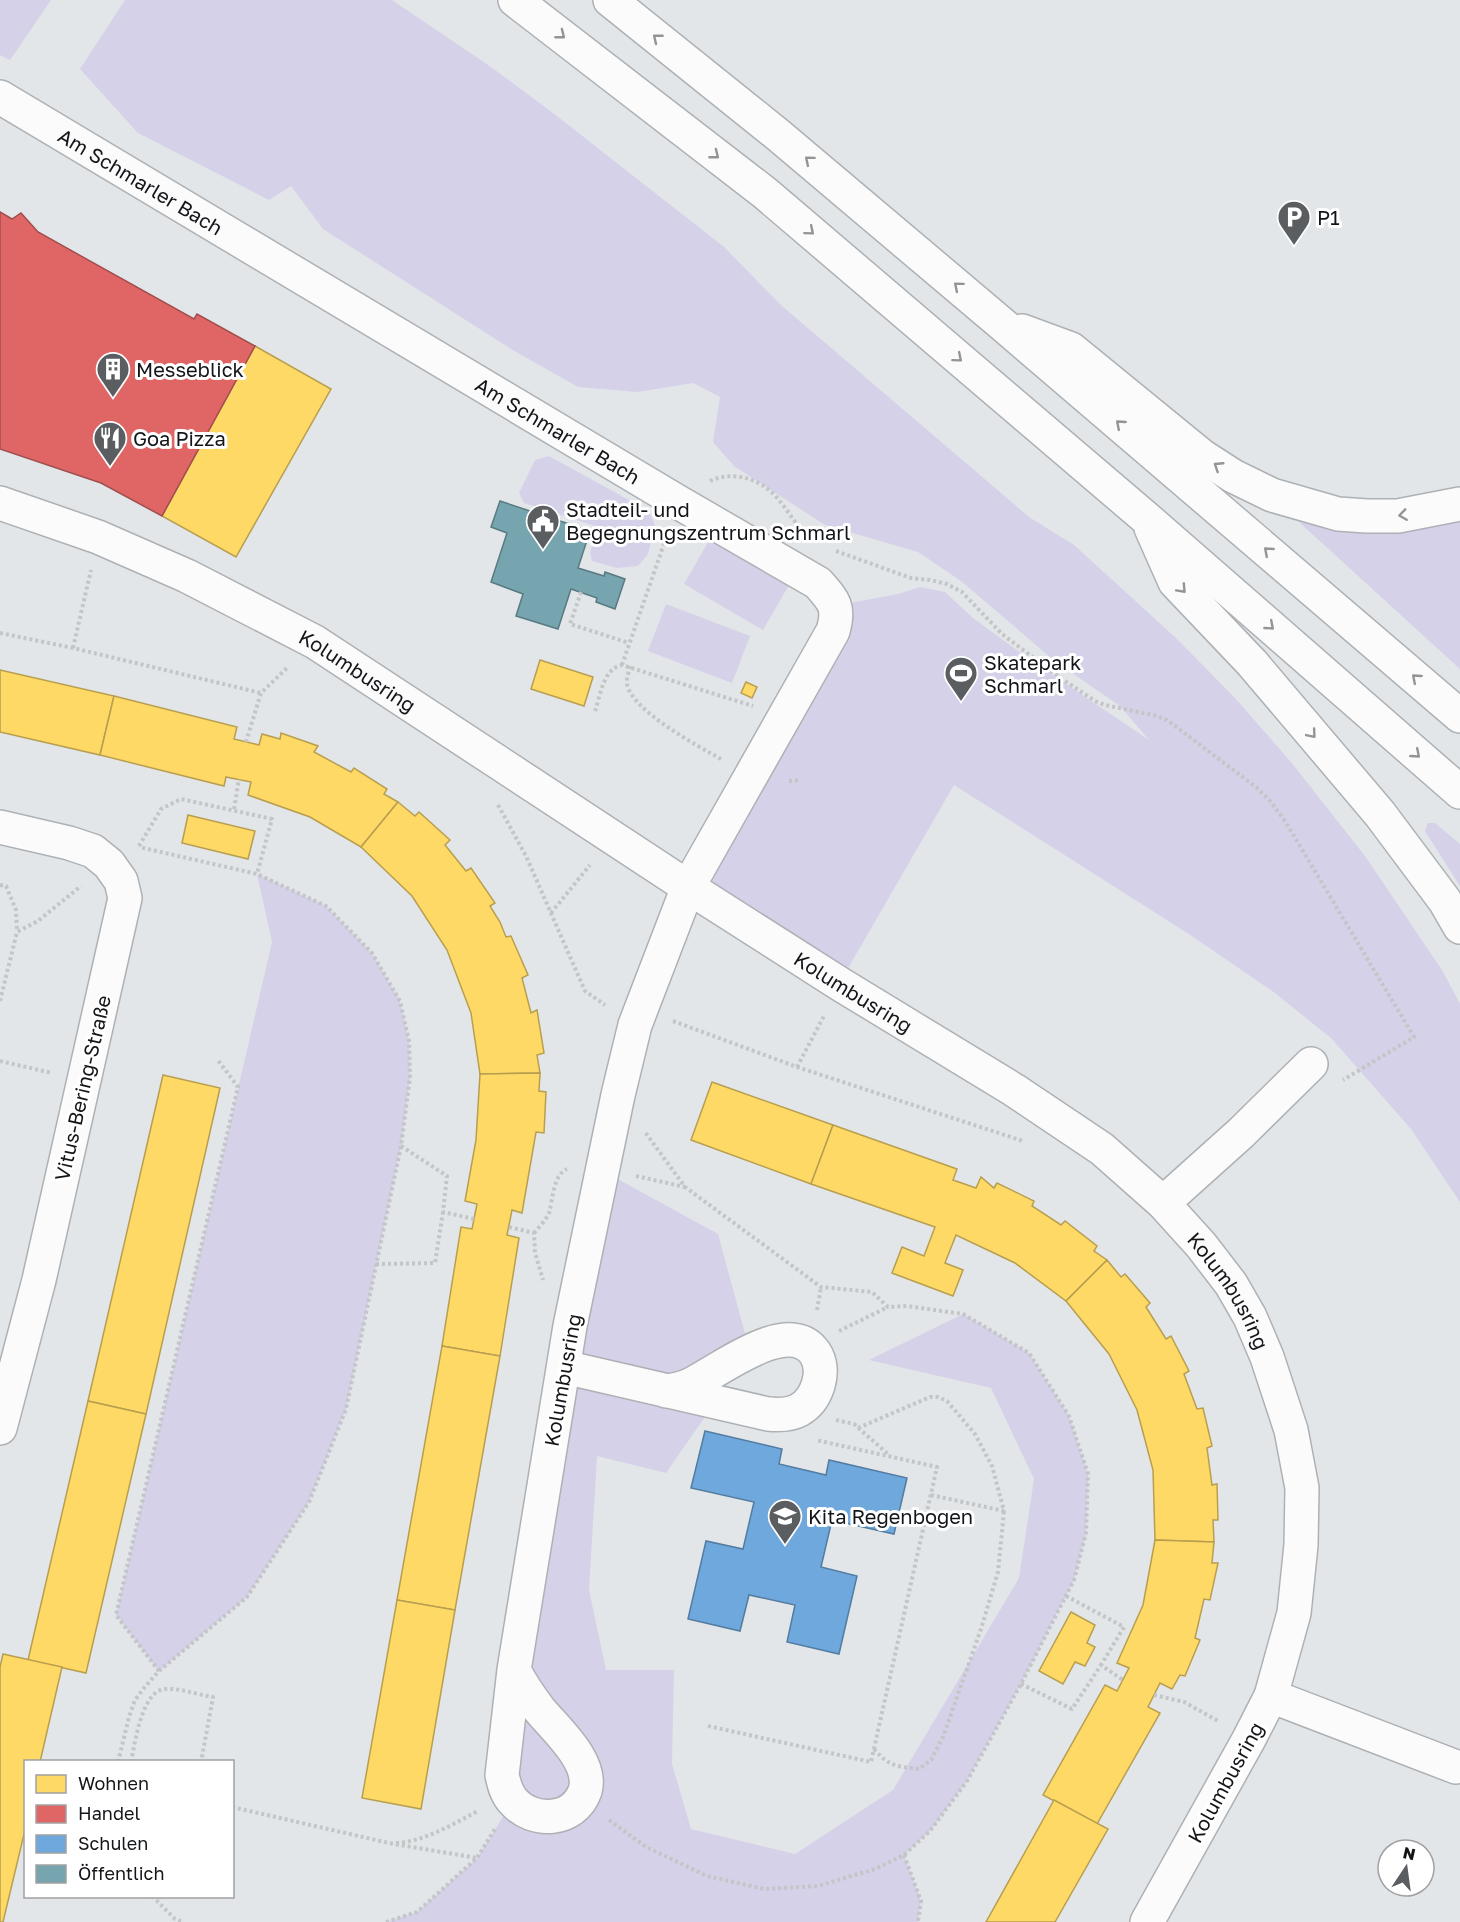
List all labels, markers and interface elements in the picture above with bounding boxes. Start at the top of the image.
one-way arrow [555,28,566,39]
one-way arrow [653,34,664,45]
street label: Am Schmarler Bach [54,123,227,239]
one-way arrow [709,147,720,158]
one-way arrow [805,157,816,168]
parking icon: P1 [1276,199,1312,246]
place label: P1 [1317,205,1340,229]
one-way arrow [803,224,814,235]
one-way arrow [954,282,965,293]
building icon: Messeblick [95,351,131,398]
one-way arrow [951,351,962,362]
place label: Messeblick [136,357,244,381]
street label: Am Schmarler Bach [471,372,645,489]
restaurant icon: Goa Pizza [92,420,128,467]
one-way arrow [1116,420,1127,431]
place label: Goa Pizza [133,426,226,450]
one-way arrow [1213,463,1224,474]
place label: Stadteil- und Begegnungszentrum Schmarl [566,497,851,544]
public building icon: Stadteil- und Begegnungszentrum Schmarl [525,503,561,550]
one-way arrow [1398,508,1407,520]
one-way arrow [1264,547,1275,558]
one-way arrow [1175,582,1186,592]
one-way arrow [1263,619,1273,630]
street label: Kolumbusring [295,624,420,717]
place label: Skatepark Schmarl [984,650,1081,697]
sports icon: Skatepark Schmarl [943,655,979,702]
one-way arrow [1412,674,1423,685]
one-way arrow [1305,727,1316,738]
one-way arrow [1410,747,1420,758]
street label: Kolumbusring [790,946,917,1037]
street label: Vitus-Bering-Straße [49,993,115,1183]
street label: Kolumbusring [1183,1227,1274,1353]
street label: Kolumbusring [539,1312,585,1448]
school or university icon: Kita Regenbogen [767,1498,803,1545]
place label: Kita Regenbogen [808,1504,973,1528]
street label: Kolumbusring [1182,1717,1268,1847]
legend [24,1760,234,1898]
text: Wohnen [78,1772,149,1794]
text: Handel [78,1802,140,1824]
text: Schulen [78,1832,148,1854]
north arrow [1376,1838,1436,1898]
text: N [1401,1842,1418,1864]
text: Öffentlich [78,1862,164,1884]

